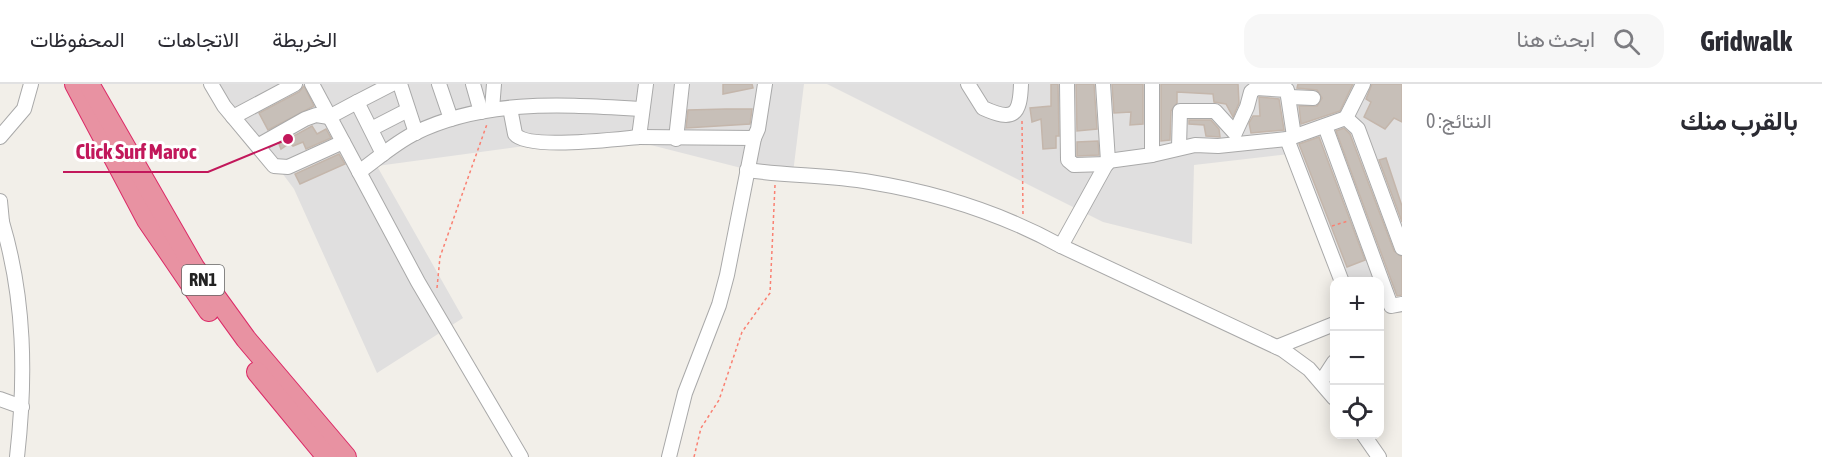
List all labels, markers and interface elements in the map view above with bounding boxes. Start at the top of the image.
search box [1244,14,1664,68]
icon: search [1610,25,1643,58]
text: Gridwalk [1700,25,1792,57]
text: ابحث هنا [1516,26,1595,52]
text: المحفوظات [30,27,125,51]
text: الاتجاهات [158,27,239,51]
text: الخريطة [272,27,337,51]
text: بالقرب منك [1680,106,1798,136]
text: النتائج: 0 [1426,109,1492,132]
callout: Click Surf Maroc [63,133,208,172]
text: Click Surf Maroc [75,139,197,163]
road number: RN1 [182,265,224,295]
map controls [1330,277,1384,439]
button: + [1330,277,1384,331]
button: − [1330,331,1384,385]
button: locate [1330,385,1384,439]

